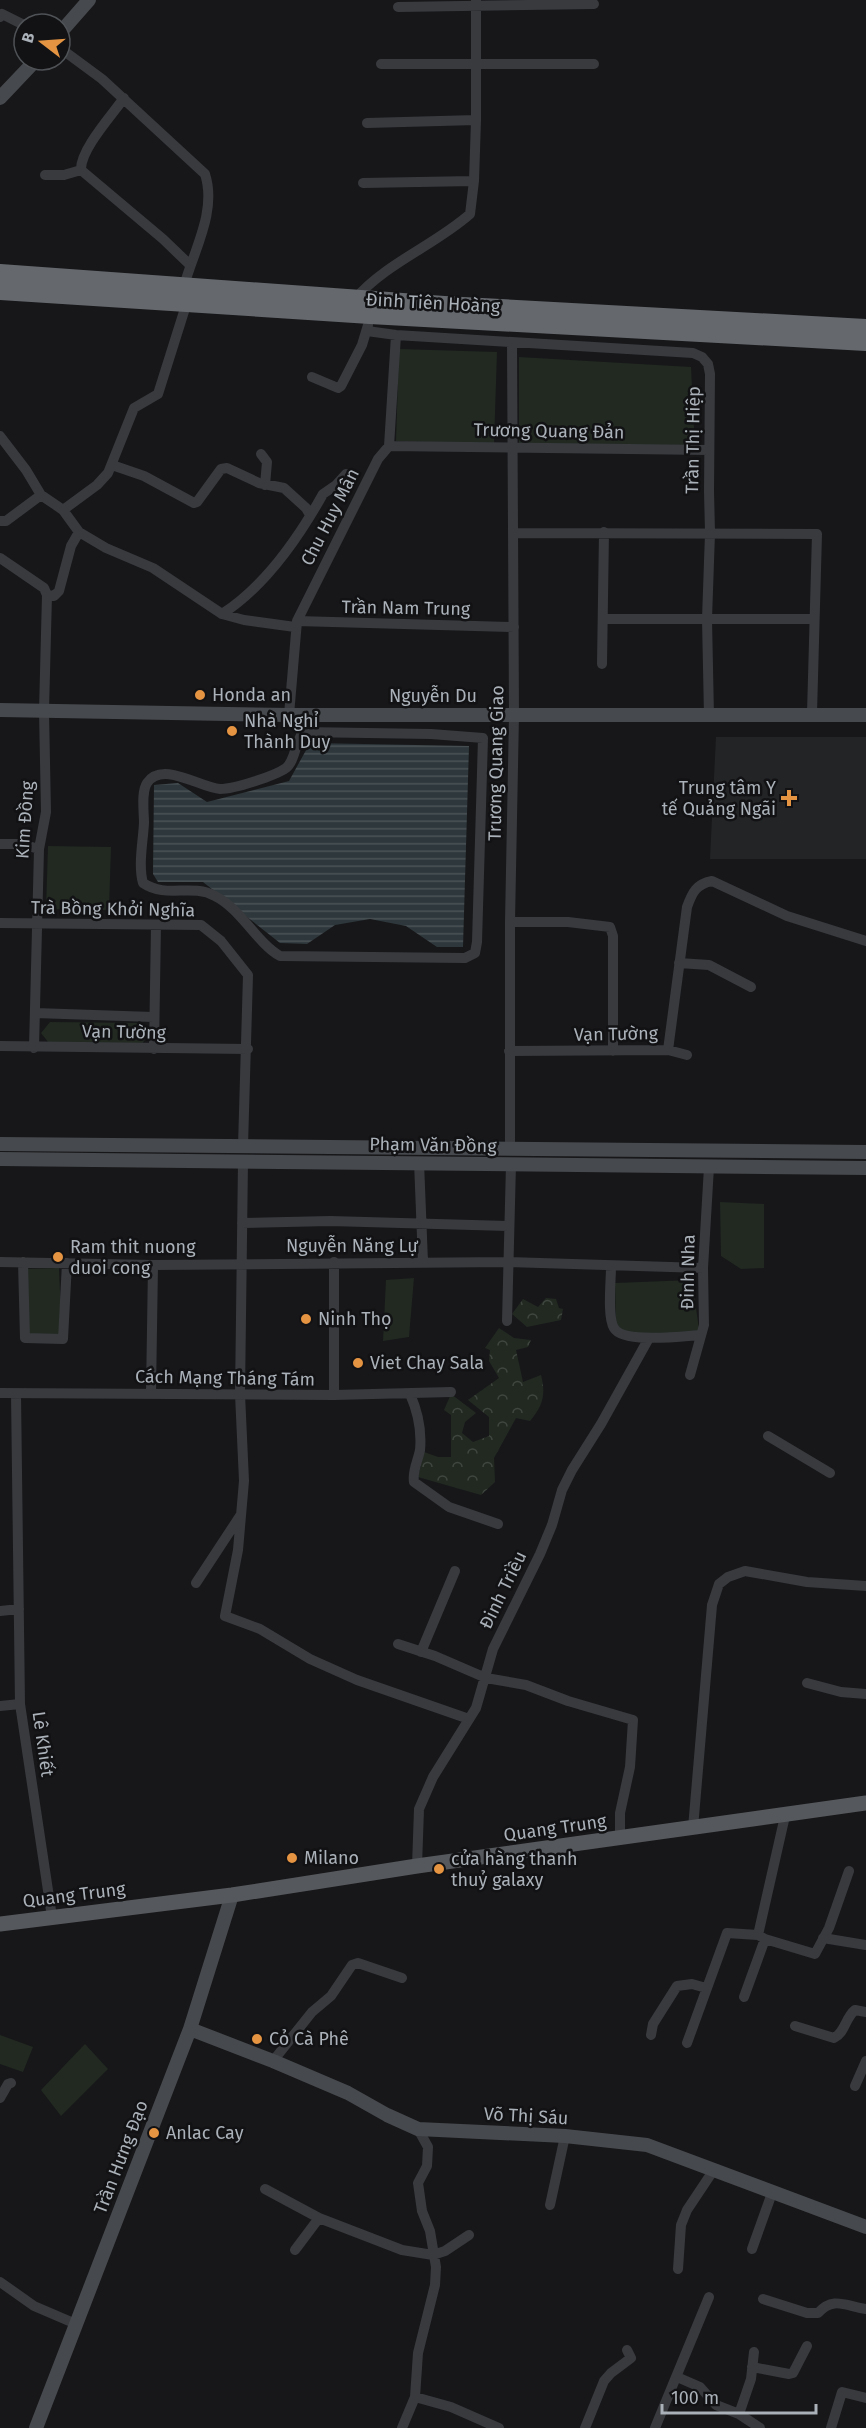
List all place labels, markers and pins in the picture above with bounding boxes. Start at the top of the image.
place label: Honda an [212,684,291,706]
marker: Honda an [193,688,207,702]
place label: Nhà Nghỉ Thành Duy [244,710,331,753]
marker: Nhà Nghỉ Thành Duy [225,724,239,738]
place label: Trung tâm Y tế Quảng Ngãi [662,777,776,820]
marker: Trung tâm Y tế Quảng Ngãi [780,789,798,807]
place label: Ram thit nuong duoi cong [70,1236,196,1279]
marker: Ram thit nuong duoi cong [51,1250,65,1264]
place label: Ninh Thọ [318,1308,392,1330]
marker: Ninh Thọ [299,1312,313,1326]
place label: Viet Chay Sala [370,1352,484,1374]
marker: Viet Chay Sala [351,1356,365,1370]
place label: Milano [304,1847,359,1869]
place label: cửa hàng thanh thuỷ galaxy [451,1848,578,1891]
marker: Milano [285,1851,299,1865]
marker: cửa hàng thanh thuỷ galaxy [432,1862,446,1876]
place label: Cỏ Cà Phê [269,2028,349,2050]
marker: Cỏ Cà Phê [250,2032,264,2046]
place label: Anlac Cay [166,2122,244,2144]
marker: Anlac Cay [147,2126,161,2140]

